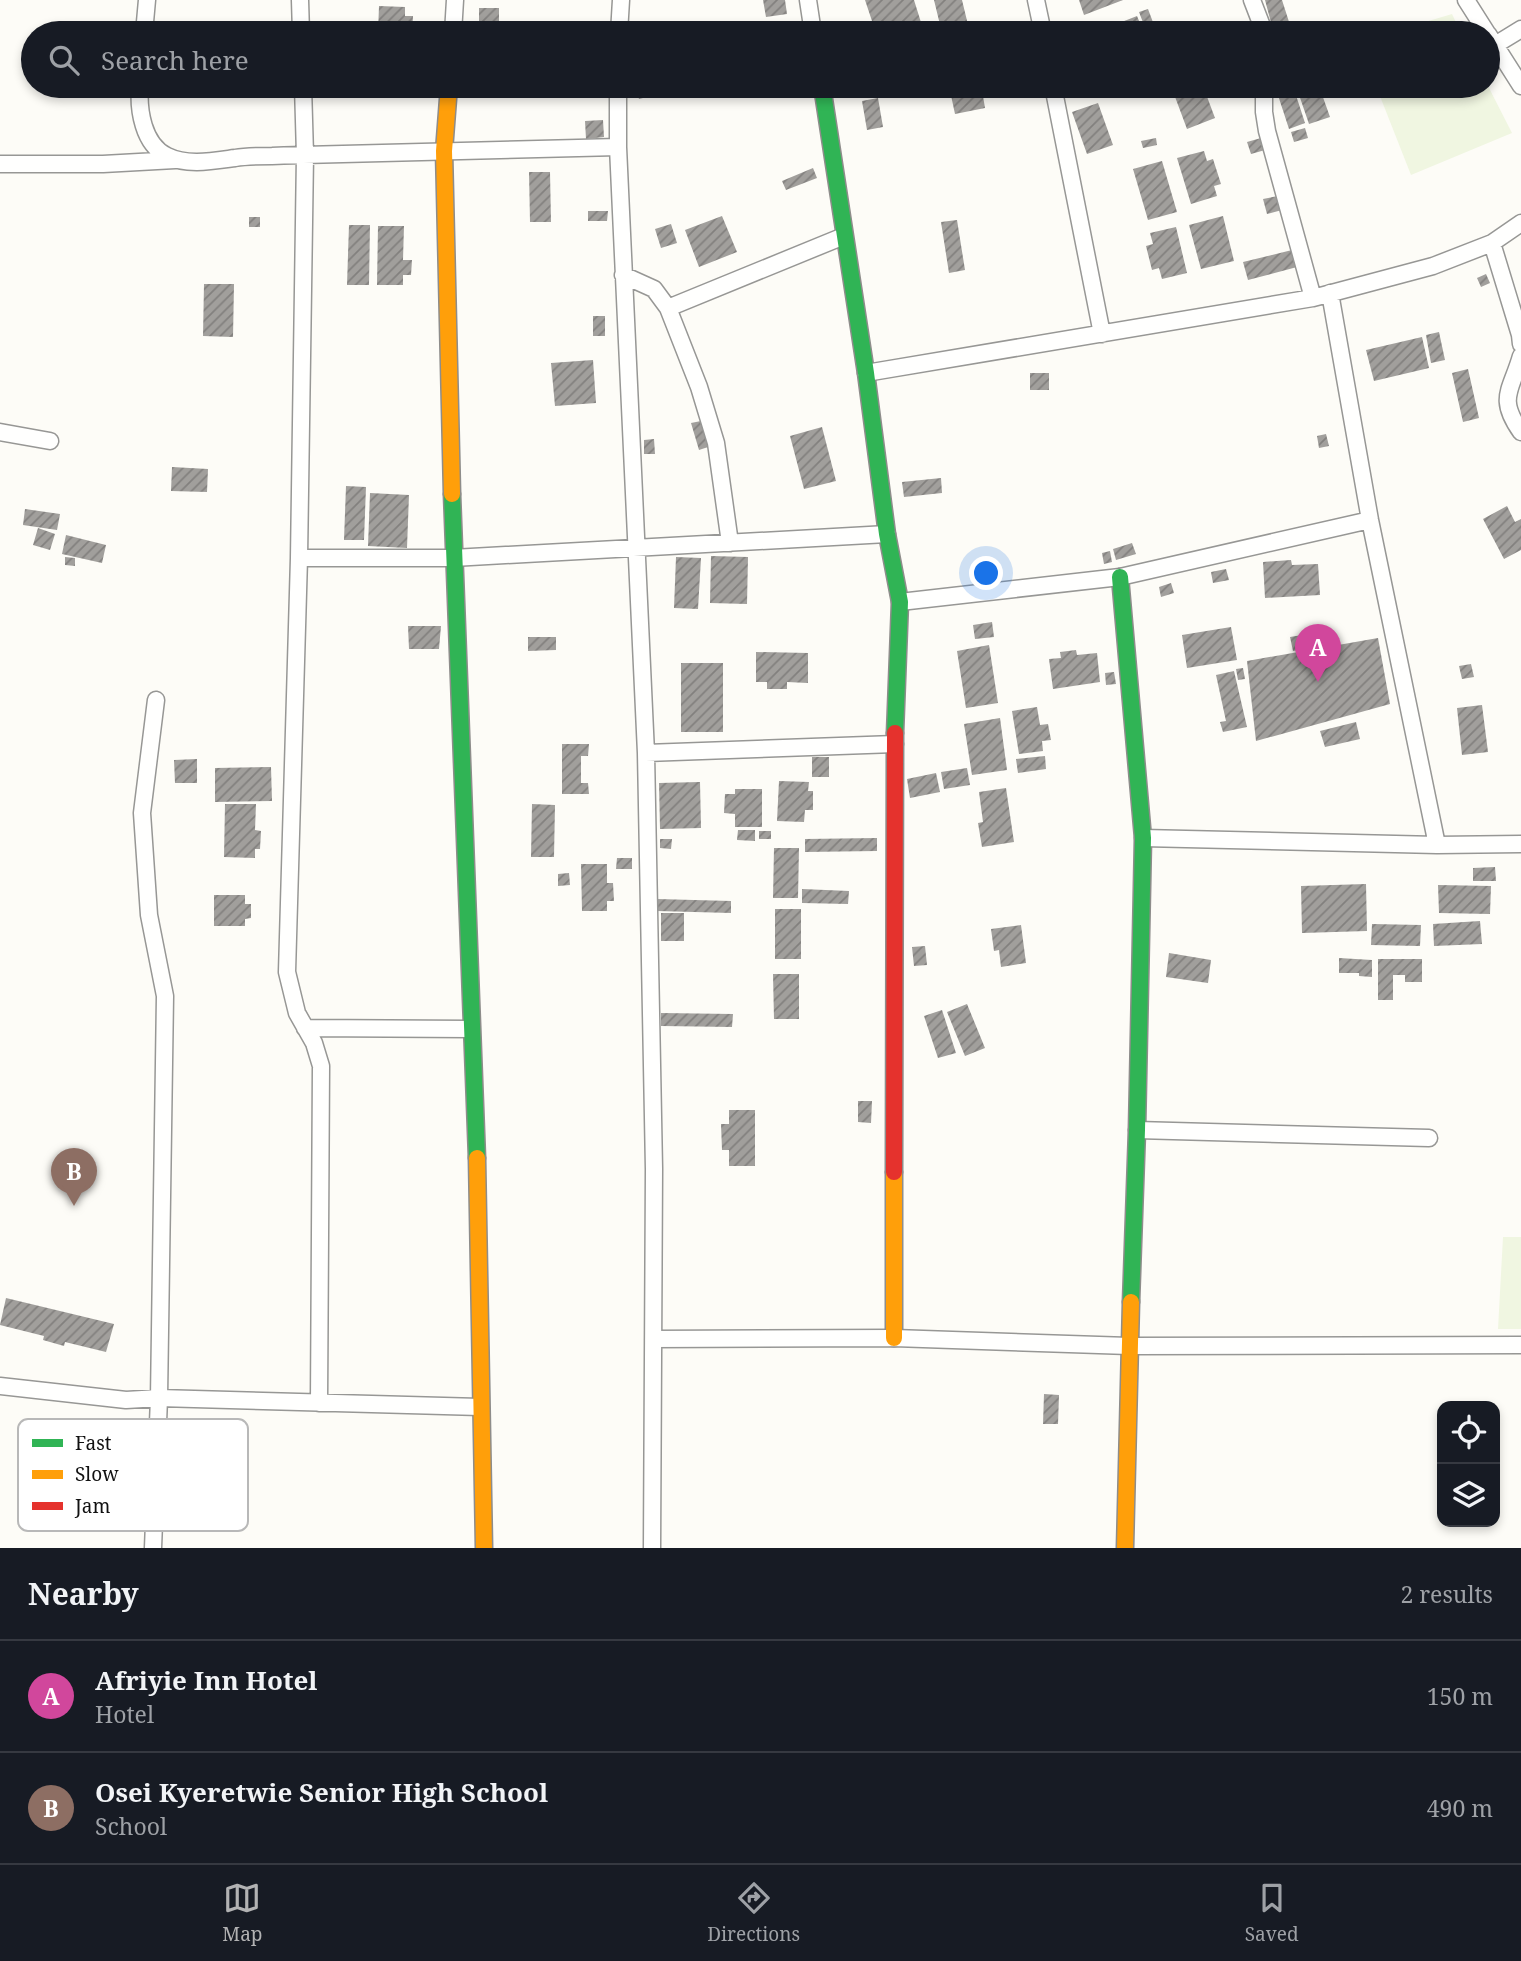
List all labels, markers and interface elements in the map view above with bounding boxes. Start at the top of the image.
search box [21,21,1500,98]
icon: search [45,41,83,79]
text: Search here [101,42,249,78]
your location [969,556,1003,590]
pin: A [1295,624,1341,682]
pin: B [51,1148,97,1206]
map controls [1437,1401,1500,1527]
button: locate [1437,1401,1500,1464]
legend [18,1419,248,1531]
text: Fast [75,1430,112,1456]
text: Slow [75,1461,119,1487]
button: layers [1437,1464,1500,1527]
text: Jam [74,1493,110,1519]
text: Nearby [28,1573,139,1614]
text: 2 results [1400,1578,1493,1610]
text: Afriyie Inn Hotel [95,1662,317,1698]
text: A [42,1680,60,1712]
text: 150 m [1427,1680,1493,1712]
text: Hotel [95,1698,154,1730]
text: Osei Kyeretwie Senior High School [95,1774,548,1810]
text: B [43,1792,59,1824]
text: 490 m [1427,1792,1493,1824]
text: School [95,1810,167,1842]
tab: Map [222,1879,263,1947]
tab: Directions [707,1879,800,1947]
tab: Saved [1245,1879,1299,1947]

